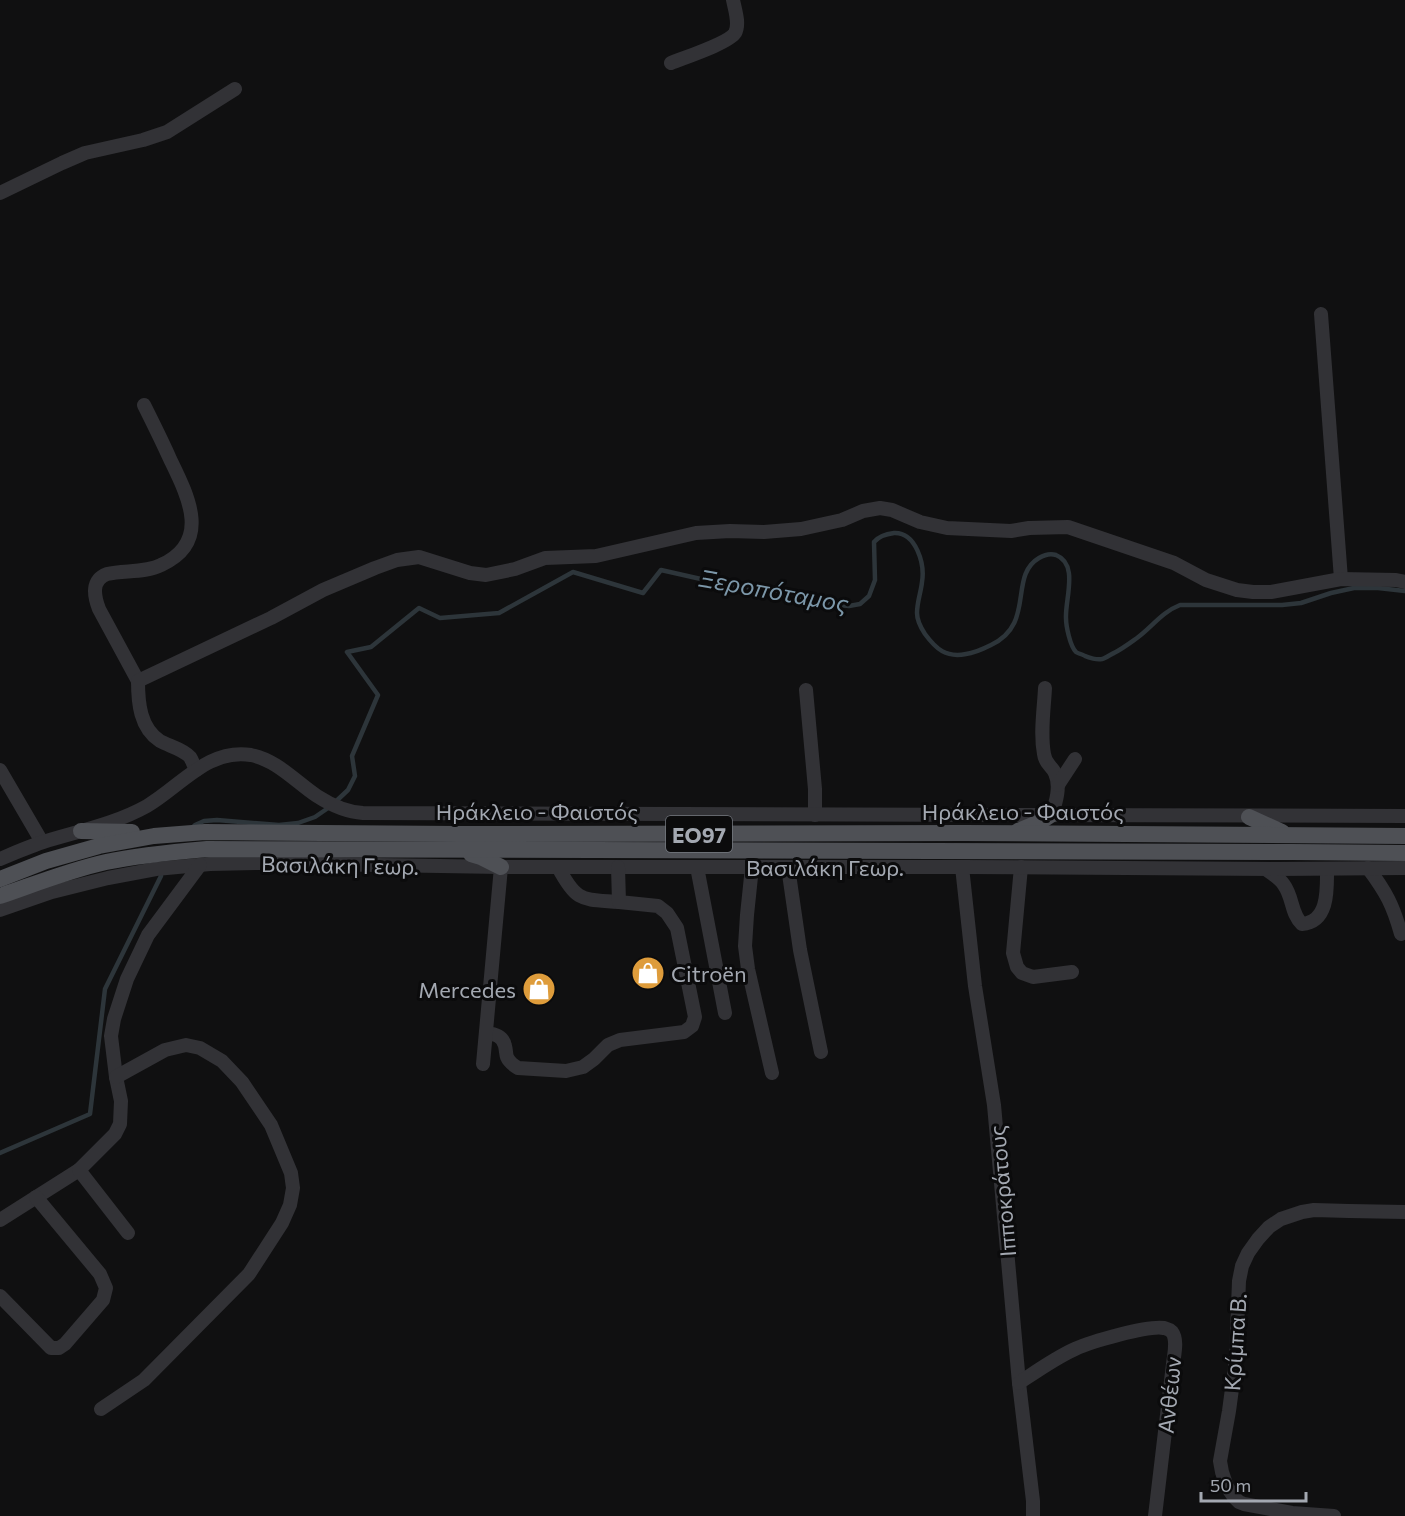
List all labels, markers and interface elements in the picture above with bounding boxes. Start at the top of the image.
water label: Ξεροπόταμος [696,562,851,617]
street label: Ηράκλειο - Φαιστός [436,798,638,825]
street label: Ηράκλειο - Φαιστός [922,798,1124,825]
road number: ΕΟ97 [666,816,732,852]
street label: Βασιλάκη Γεωρ. [261,850,419,880]
street label: Βασιλάκη Γεωρ. [746,854,904,881]
shop icon: Citroën [630,955,666,991]
place label: Citroën [671,960,747,987]
shop icon: Mercedes [521,971,557,1007]
place label: Mercedes [418,976,516,1003]
street label: Ιπποκράτους [983,1124,1021,1258]
street label: Κρίμπα Β. [1218,1292,1252,1392]
street label: Ανθέων [1152,1355,1186,1435]
scale bar [1201,1465,1306,1503]
text: 50 m [1210,1474,1251,1496]

